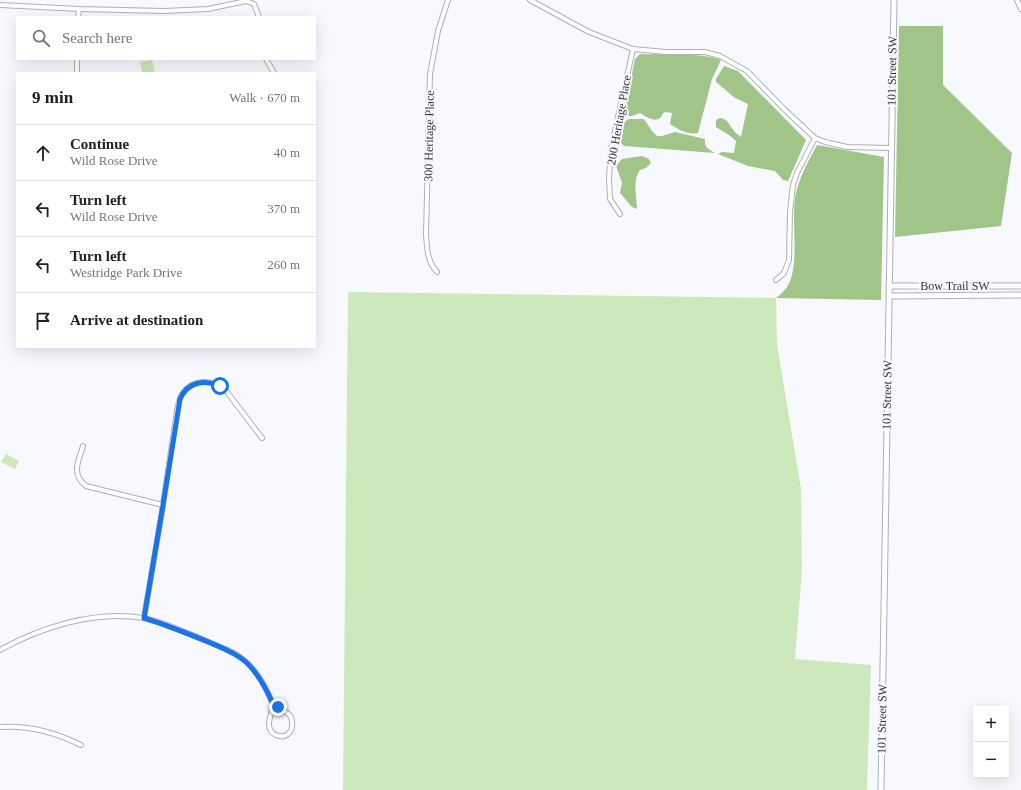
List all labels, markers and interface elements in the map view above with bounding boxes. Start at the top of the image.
search box [16,16,316,60]
icon: search [30,27,52,49]
text: Search here [62,30,132,46]
street label: 101 Street SW [884,35,900,106]
street label: 200 Heritage Place [604,74,634,166]
text: 9 min [32,88,73,107]
text: Walk · 670 m [229,90,300,105]
street label: 300 Heritage Place [421,90,437,182]
text: Continue [70,136,129,152]
icon: ahead [32,142,54,164]
text: 40 m [274,145,300,160]
text: Wild Rose Drive [70,153,158,168]
text: Turn left [70,192,127,208]
icon: left [32,198,54,220]
text: 370 m [267,201,300,216]
text: Wild Rose Drive [70,209,158,224]
text: Turn left [70,248,127,264]
icon: left [32,254,54,276]
text: 260 m [267,257,300,272]
text: Westridge Park Drive [70,265,182,280]
street label: Bow Trail SW [920,279,990,293]
icon: arrive [32,310,54,332]
text: Arrive at destination [70,312,203,328]
street label: 101 Street SW [879,359,895,430]
route start [211,377,229,395]
street label: 101 Street SW [874,683,890,754]
route end [269,698,287,716]
map controls [973,706,1009,778]
button: + [973,706,1009,742]
button: − [973,742,1009,778]

